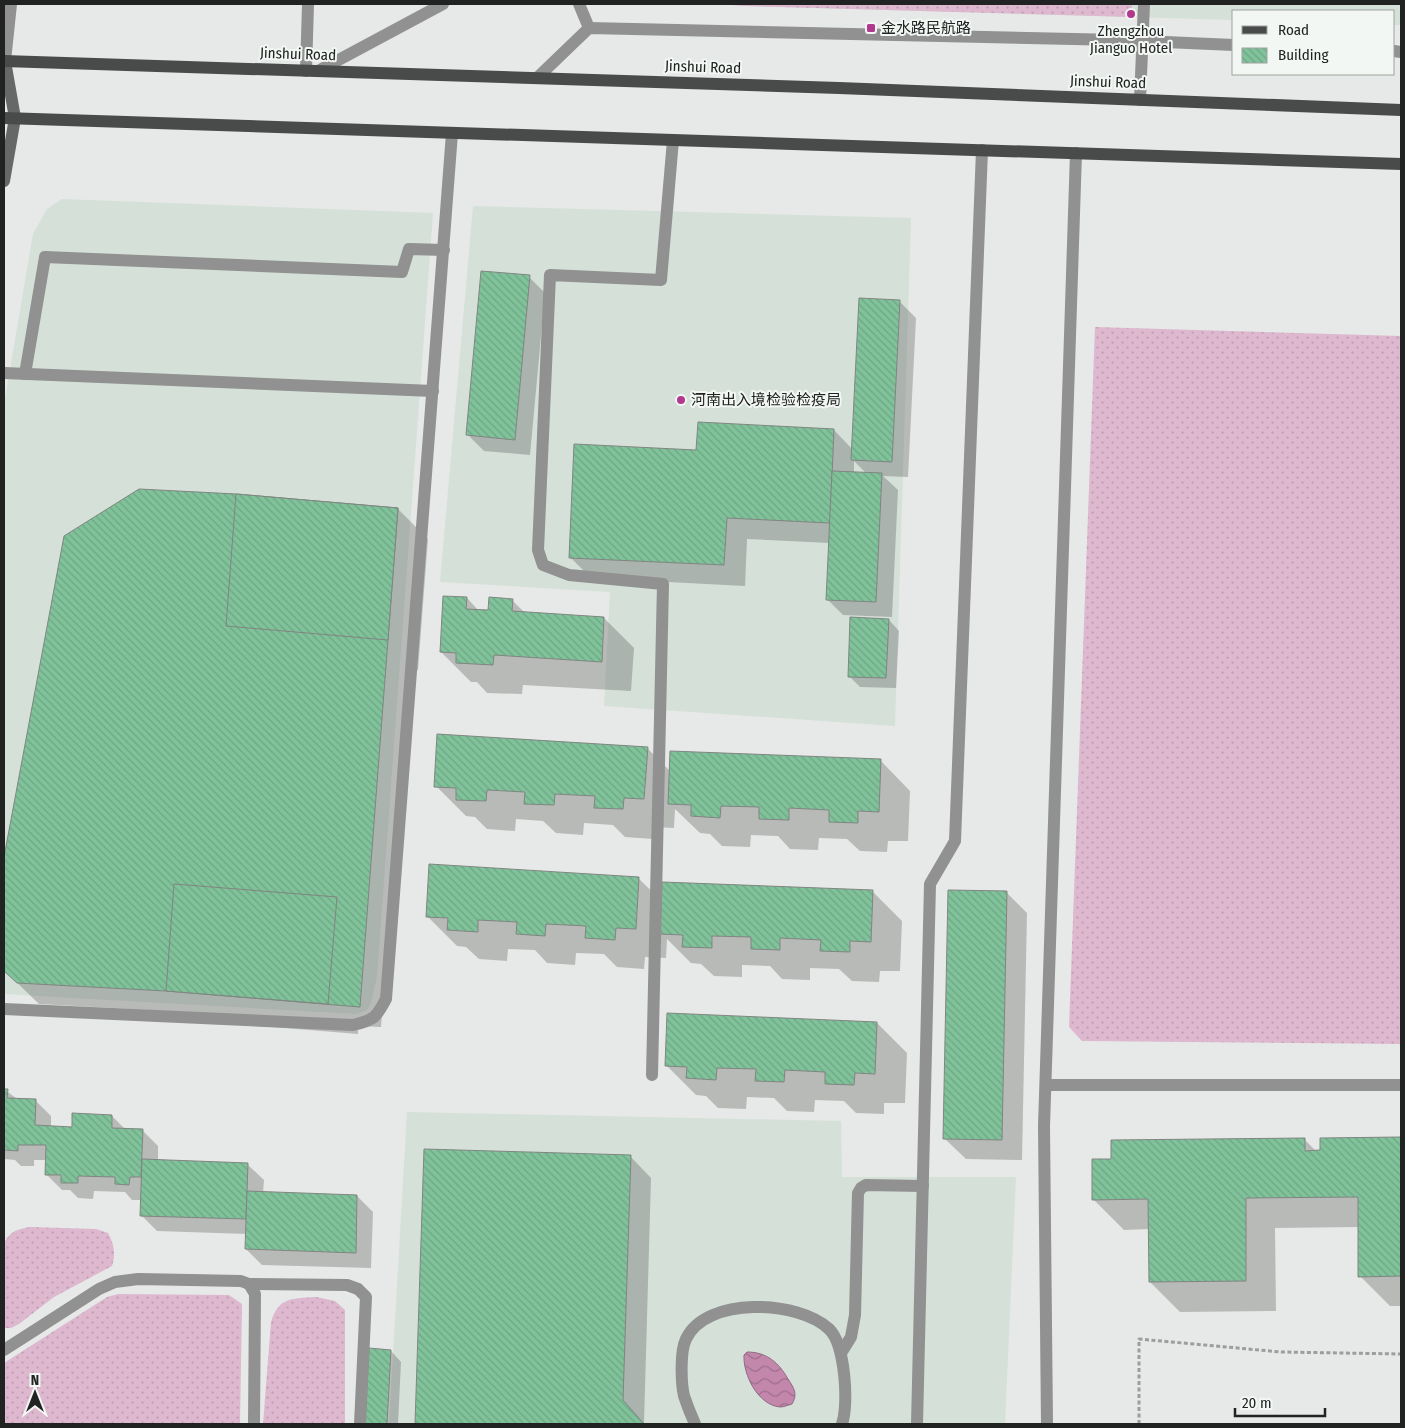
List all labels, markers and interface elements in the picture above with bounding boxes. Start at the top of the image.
marker: Zhengzhou Jianguo Hotel [1125,8,1137,20]
legend [1232,10,1395,75]
place label: 金水路民航路 [881,19,971,37]
text: Road [1278,21,1309,39]
marker: 金水路民航路 [865,22,877,34]
place label: Zhengzhou Jianguo Hotel [1090,22,1172,57]
street label: Jinshui Road [260,44,336,64]
text: Building [1278,46,1329,64]
street label: Jinshui Road [665,57,741,77]
street label: Jinshui Road [1070,72,1146,92]
place label: 河南出入境检验检疫局 [691,391,841,409]
marker: 河南出入境检验检疫局 [675,394,687,406]
north arrow [10,1368,60,1418]
text: N [31,1372,39,1389]
scale bar [1235,1386,1325,1418]
text: 20 m [1242,1394,1272,1412]

